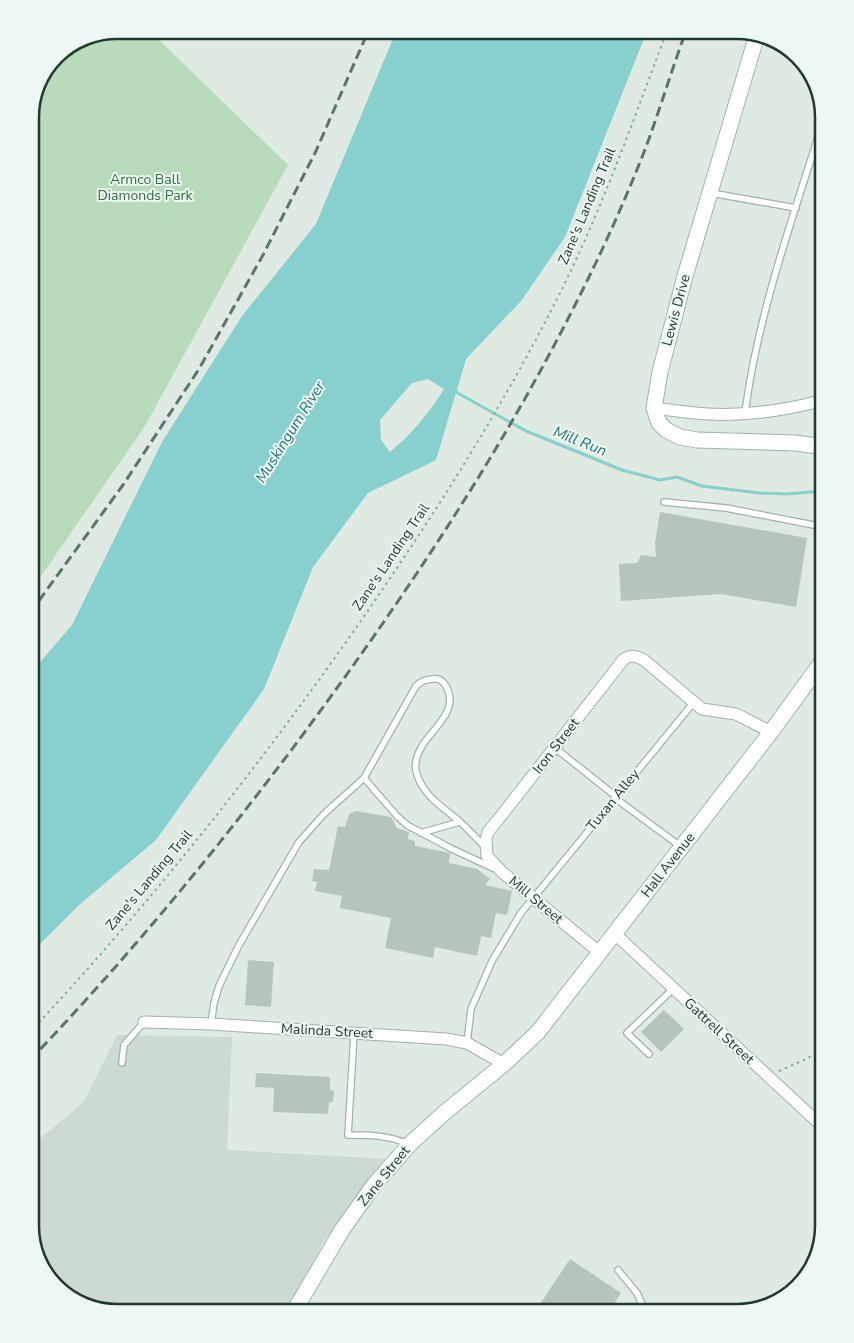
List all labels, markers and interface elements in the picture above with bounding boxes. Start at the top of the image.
street label: Zane's Landing Trail [554,144,621,268]
park label: Armco Ball Diamonds Park [97,170,194,205]
street label: Lewis Drive [657,272,695,348]
water label: Muskingum River [251,377,330,487]
water label: Mill Run [550,421,610,461]
street label: Zane's Landing Trail [348,499,434,614]
street label: Iron Street [528,714,584,778]
street label: Tuxan Alley [582,764,644,835]
street label: Zane's Landing Trail [101,825,197,934]
street label: Hall Avenue [637,829,699,901]
street label: Mill Street [505,872,567,928]
street label: Gattrell Street [680,993,758,1069]
street label: Malinda Street [281,1019,374,1043]
street label: Zane Street [354,1142,414,1210]

